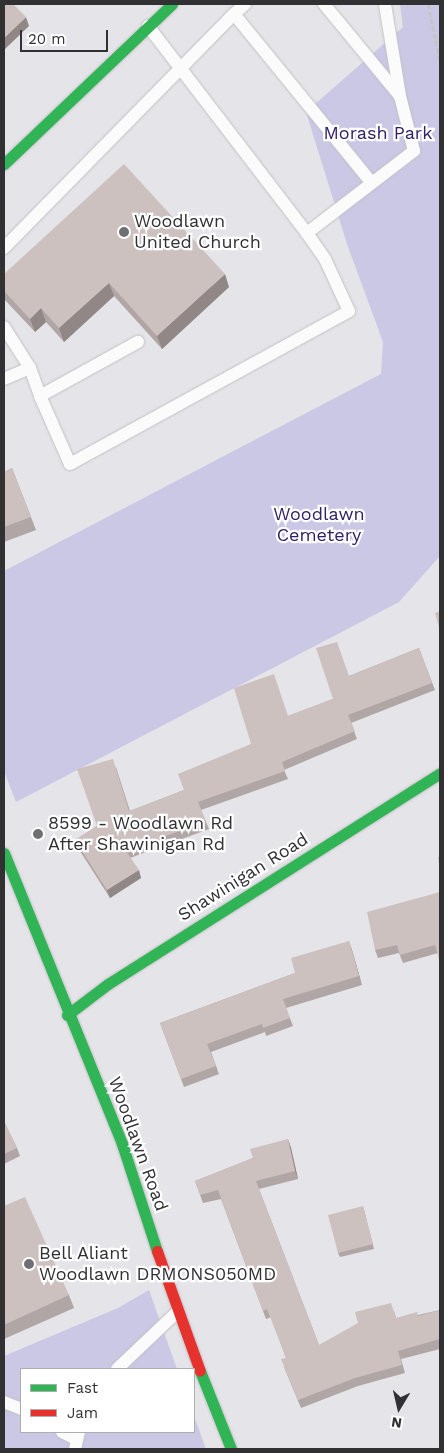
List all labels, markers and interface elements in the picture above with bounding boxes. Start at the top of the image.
scale bar [22,20,110,52]
text: 20 m [28,30,66,48]
park label: Morash Park [324,122,432,144]
place label: Woodlawn United Church [134,211,261,253]
marker: Woodlawn United Church [118,226,130,238]
park label: Woodlawn Cemetery [273,504,365,546]
place label: 8599 - Woodlawn Rd After Shawinigan Rd [48,813,234,856]
marker: 8599 - Woodlawn Rd After Shawinigan Rd [32,828,44,840]
street label: Shawinigan Road [174,828,312,926]
street label: Woodlawn Road [104,1074,172,1214]
place label: Bell Aliant Woodlawn DRMONS050MD [39,1243,276,1286]
marker: Bell Aliant Woodlawn DRMONS050MD [23,1258,35,1270]
legend [20,1368,195,1433]
text: Fast [67,1379,98,1397]
north arrow [374,1383,424,1433]
text: Jam [67,1404,98,1422]
text: N [390,1414,403,1432]

